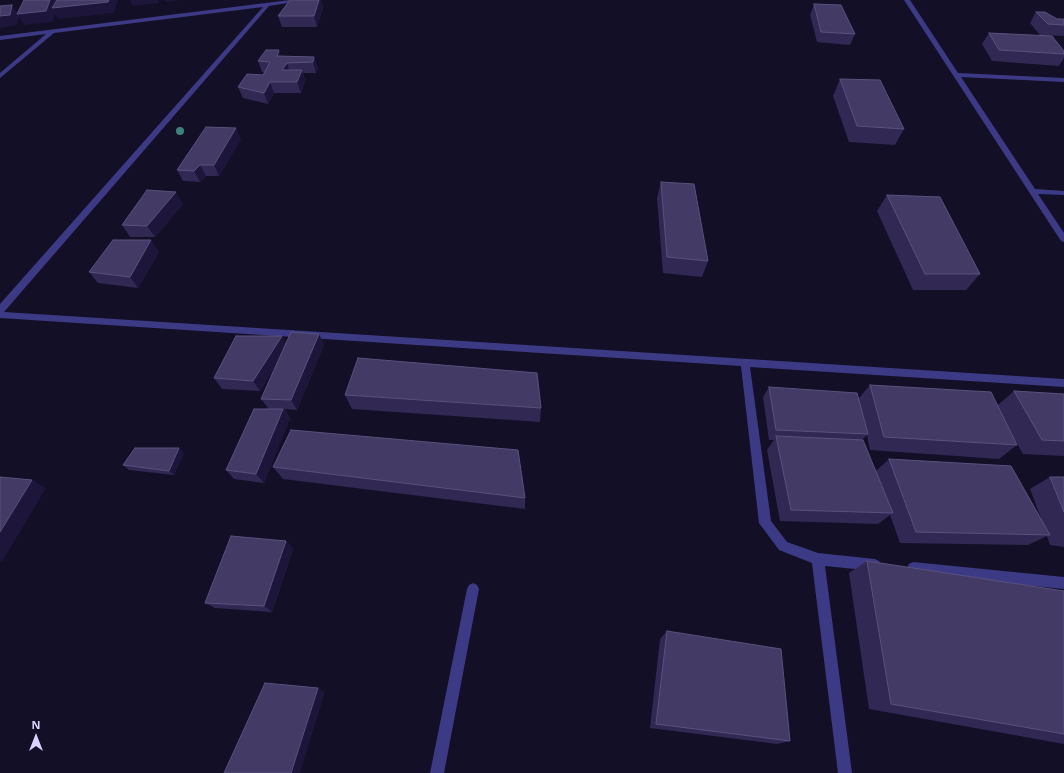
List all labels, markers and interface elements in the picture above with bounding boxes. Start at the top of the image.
north arrow [16,717,56,757]
text: N [32,717,40,732]

